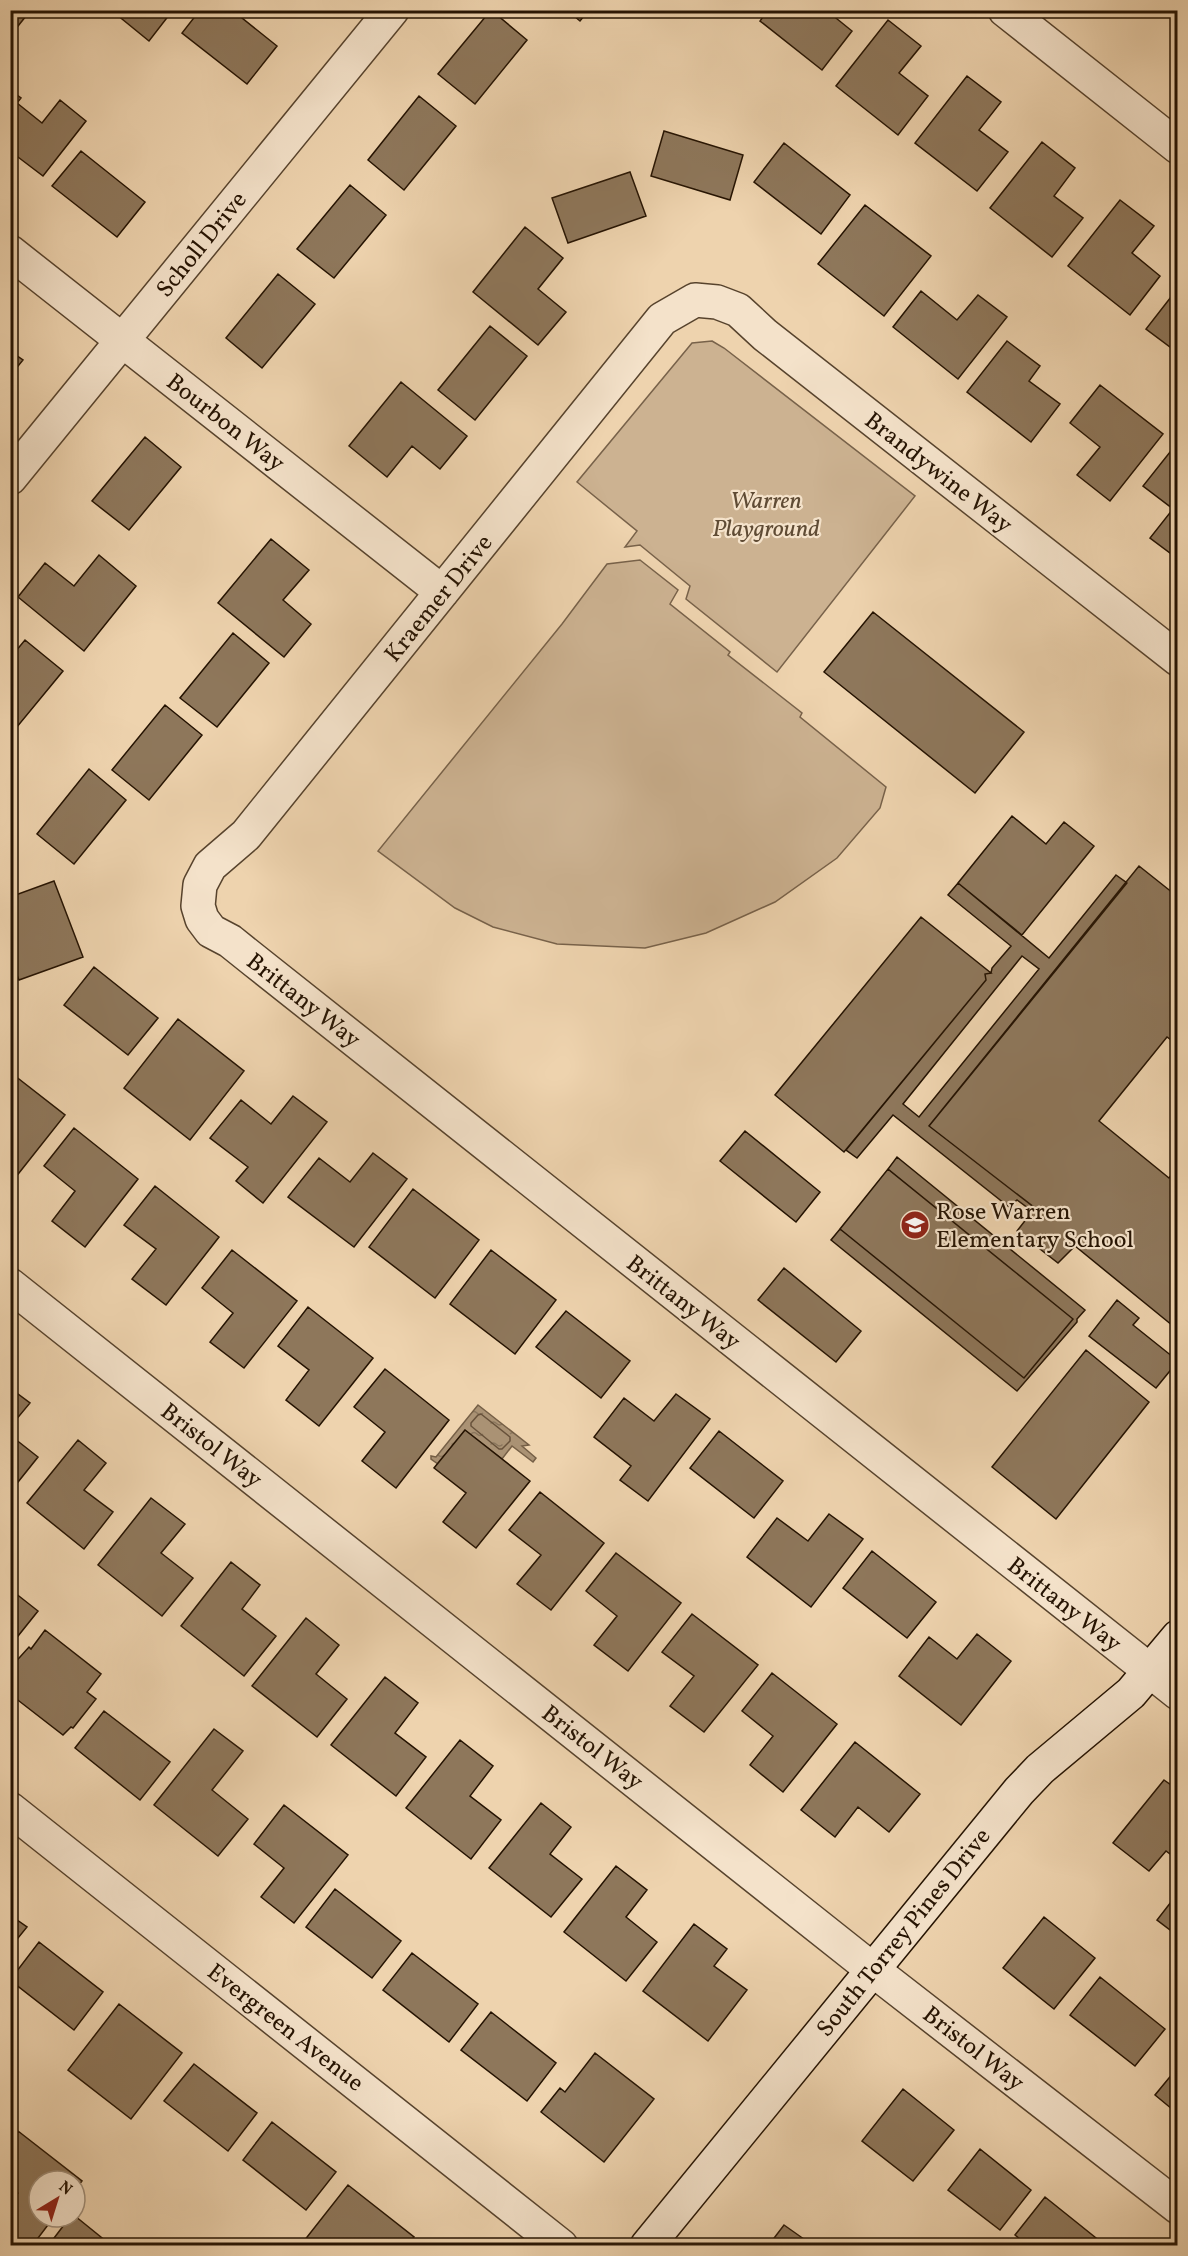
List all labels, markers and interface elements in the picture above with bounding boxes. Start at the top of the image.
street label: Scholl Drive [149,185,256,306]
street label: Bourbon Way [158,366,291,481]
street label: Brandywine Way [856,405,1019,542]
park label: Warren Playground [712,485,820,547]
street label: Kraemer Drive [377,528,502,670]
street label: Brittany Way [238,946,367,1057]
place label: Rose Warren Elementary School [936,1196,1134,1258]
school or university icon: Rose Warren Elementary School [899,1209,931,1241]
street label: Brittany Way [618,1248,747,1359]
street label: Bristol Way [153,1396,269,1497]
street label: Brittany Way [999,1550,1128,1661]
street label: Bristol Way [534,1698,650,1799]
street label: South Torrey Pines Drive [809,1821,1000,2045]
street label: Evergreen Avenue [199,1956,370,2101]
street label: Bristol Way [915,1999,1031,2100]
north arrow [27,2169,87,2229]
text: N [54,2177,77,2201]

